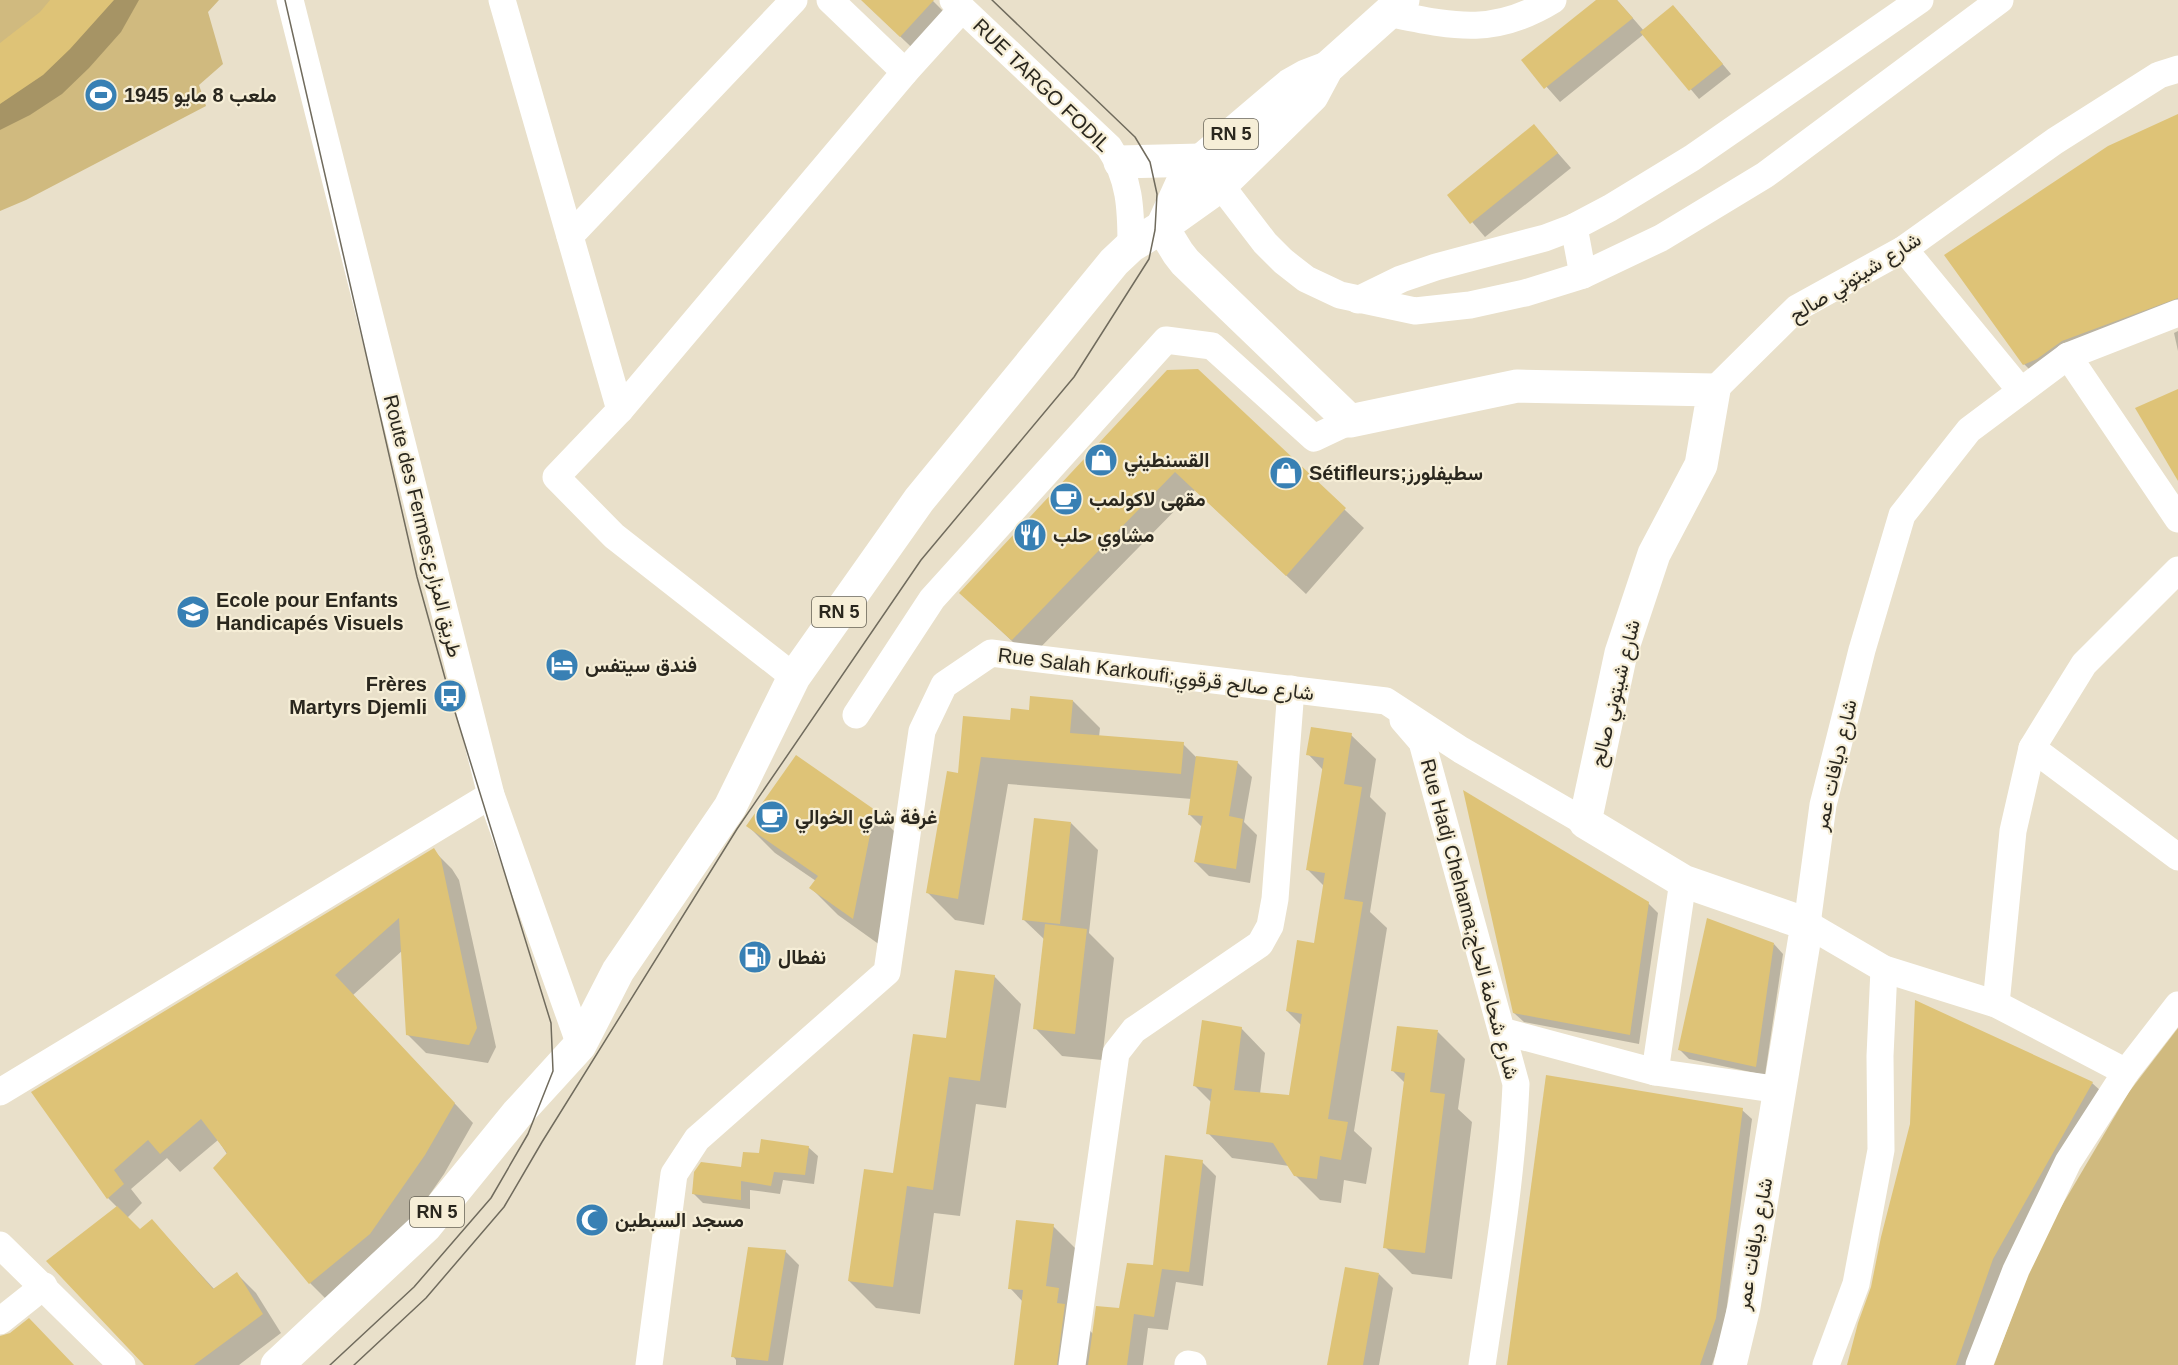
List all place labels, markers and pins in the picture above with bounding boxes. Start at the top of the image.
sports icon: ملعب 8 مايو 1945 [83,77,119,113]
place label: ملعب 8 مايو 1945 [124,84,277,108]
shop icon: القسنطيني [1083,442,1119,478]
place label: القسنطيني [1124,449,1209,477]
shop icon: Sétifleurs;سطيفلورز [1268,455,1304,491]
place label: Sétifleurs;سطيفلورز [1309,462,1483,486]
cafe icon: مقهى لاكولمب [1048,481,1084,517]
place label: مقهى لاكولمب [1089,488,1206,512]
restaurant icon: مشاوي حلب [1012,517,1048,553]
place label: مشاوي حلب [1053,524,1154,552]
place label: Ecole pour Enfants Handicapés Visuels [216,589,404,634]
school or university icon: Ecole pour Enfants Handicapés Visuels [175,594,211,630]
hotel icon: فندق سيتفس [544,647,580,683]
place label: فندق سيتفس [585,654,697,677]
place label: Frères Martyrs Djemli [289,673,427,718]
bus stop icon: Frères Martyrs Djemli [432,678,468,714]
cafe icon: غرفة شاي الخوالي [754,799,790,835]
place label: غرفة شاي الخوالي [795,806,937,834]
fuel station icon: نفطال [737,939,773,975]
place label: نفطال [778,946,826,969]
mosque icon: مسجد السبطين [574,1202,610,1238]
place label: مسجد السبطين [615,1209,744,1232]

